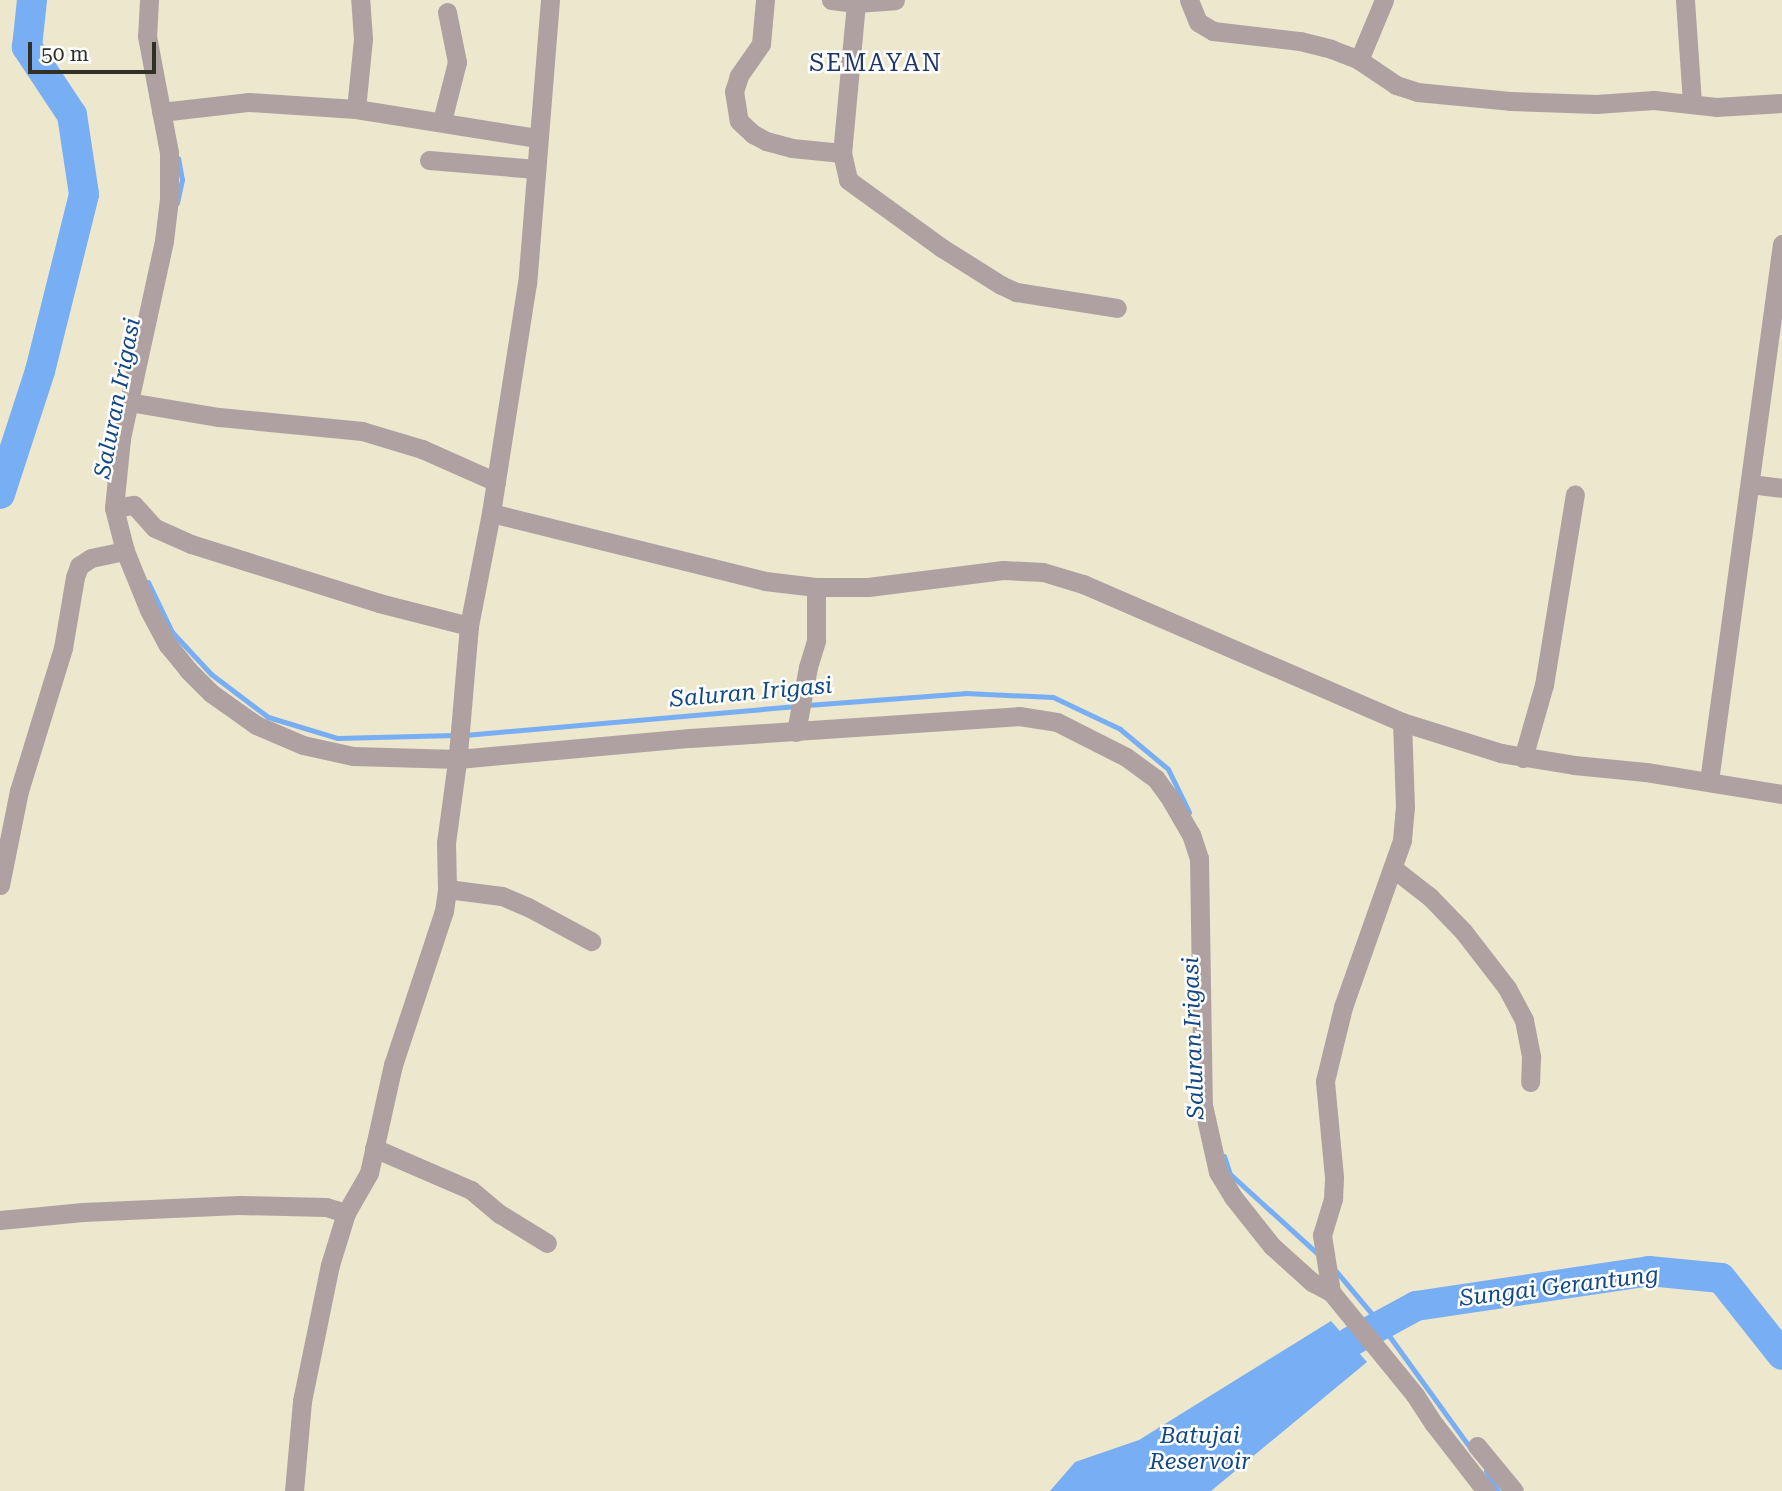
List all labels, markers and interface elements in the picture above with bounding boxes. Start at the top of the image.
scale bar [32,28,159,72]
text: 50 m [41,42,89,66]
district label: SEMAYAN [810,50,942,78]
water label: Saluran Irigasi [89,316,147,480]
water label: Saluran Irigasi [669,672,833,714]
water label: Saluran Irigasi [1177,956,1211,1120]
water label: Sungai Gerantung [1458,1261,1660,1313]
water label: Batujai Reservoir [1149,1422,1251,1476]

